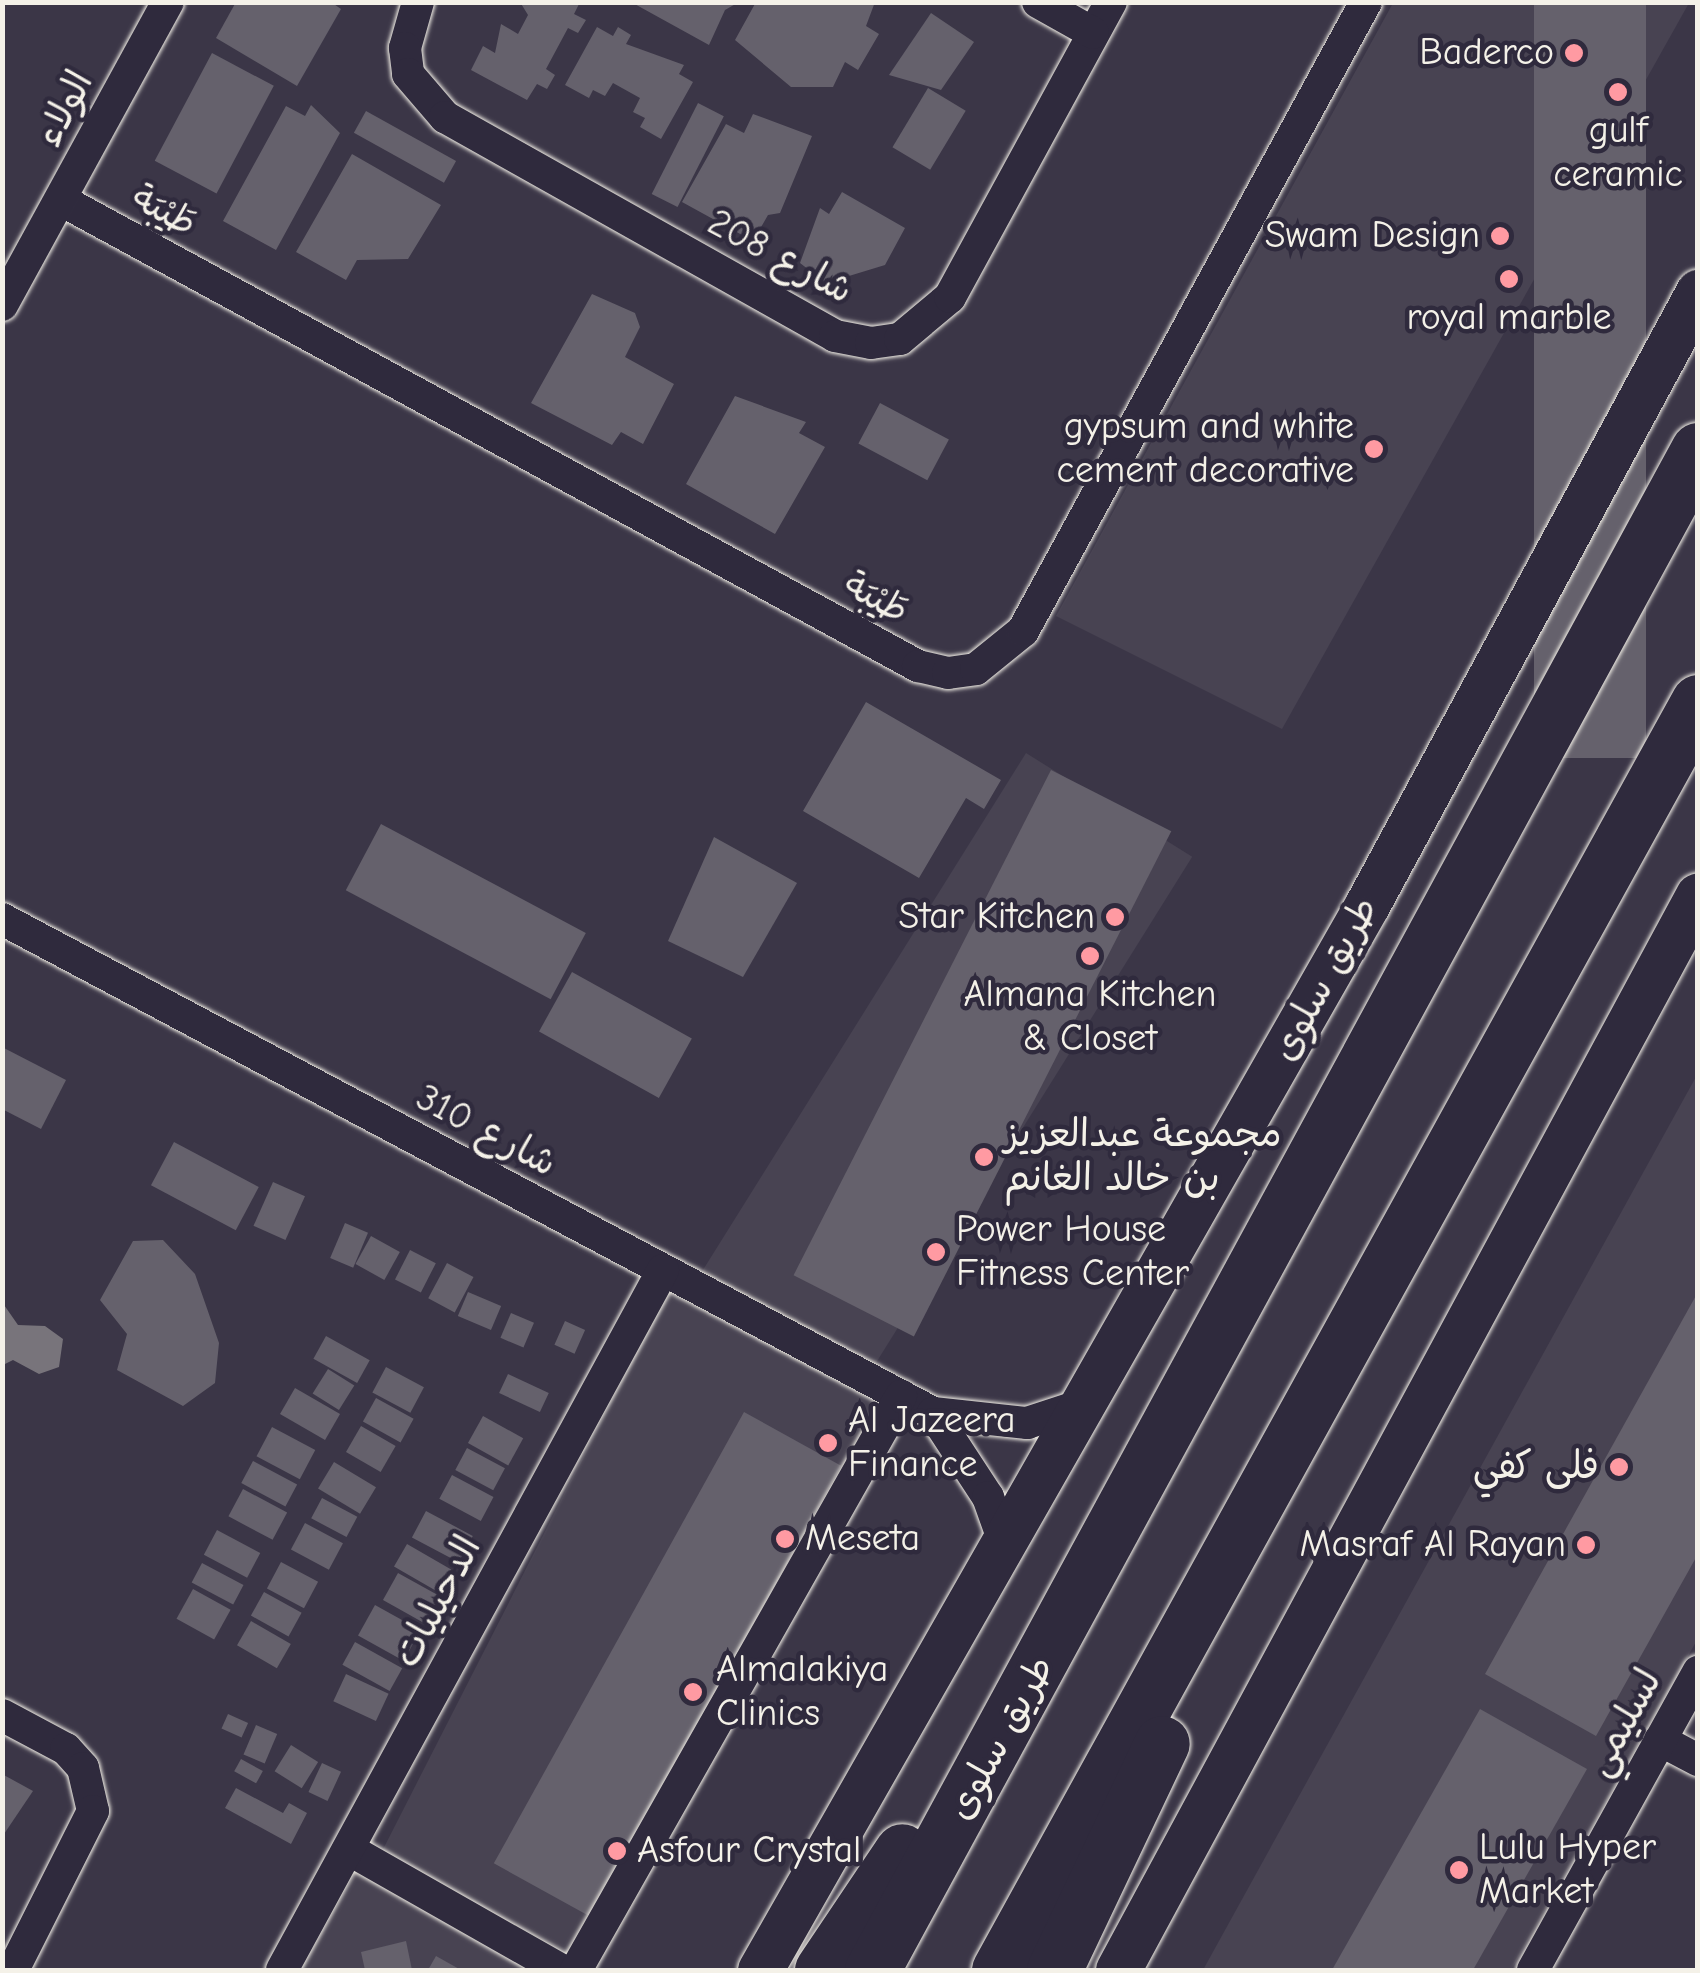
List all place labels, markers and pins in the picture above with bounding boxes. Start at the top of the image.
place label: Baderco [1419,30,1554,76]
marker: Baderco [1563,42,1585,64]
marker: gulf ceramic [1607,81,1629,103]
place label: gulf ceramic [1553,108,1683,198]
place label: Swam Design [1265,213,1480,259]
marker: Swam Design [1489,225,1511,247]
marker: royal marble [1498,268,1520,290]
place label: royal marble [1406,295,1612,341]
place label: gypsum and white cement decorative [1056,404,1354,494]
marker: gypsum and white cement decorative [1363,438,1385,460]
place label: Star Kitchen [898,894,1095,940]
marker: Star Kitchen [1104,906,1126,928]
marker: Almana Kitchen & Closet [1079,945,1101,967]
place label: Almana Kitchen & Closet [963,972,1217,1062]
place label: مجموعة عبدالعزيز بن خالد الغانم [1004,1112,1282,1202]
marker: مجموعة عبدالعزيز بن خالد الغانم [973,1146,995,1168]
place label: Power House Fitness Center [956,1207,1189,1296]
marker: Power House Fitness Center [925,1241,947,1263]
place label: Al Jazeera Finance [848,1398,1016,1488]
marker: Al Jazeera Finance [817,1432,839,1454]
place label: فلى كفي [1473,1444,1599,1490]
marker: فلى كفي [1608,1456,1630,1478]
place label: Meseta [805,1516,920,1562]
place label: Masraf Al Rayan [1300,1522,1566,1568]
marker: Meseta [774,1528,796,1550]
marker: Masraf Al Rayan [1575,1534,1597,1556]
place label: Almalakiya Clinics [716,1647,888,1736]
marker: Almalakiya Clinics [680,1679,706,1705]
place label: Lulu Hyper Market [1479,1825,1656,1915]
place label: Asfour Crystal [637,1828,861,1874]
marker: Asfour Crystal [606,1840,628,1862]
marker: Lulu Hyper Market [1448,1859,1470,1881]

